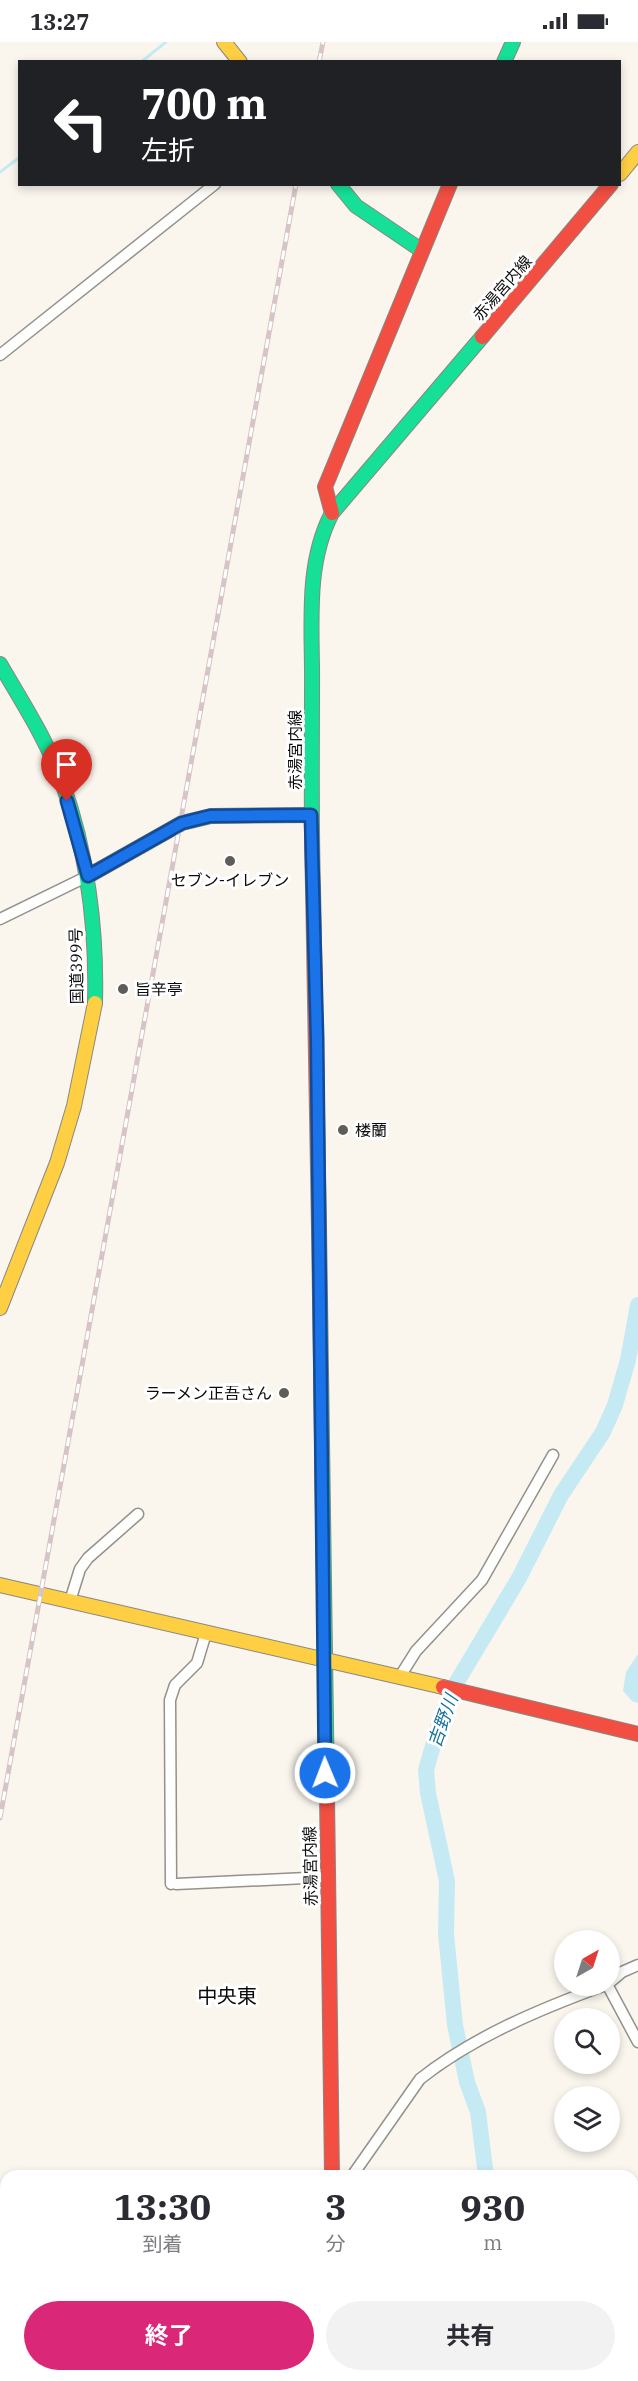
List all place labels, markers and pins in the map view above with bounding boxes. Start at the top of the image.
pin [41,739,92,801]
marker: セブン-イレブン [223,854,237,868]
place label: セブン-イレブン [171,870,289,890]
place label: 旨辛亭 [135,979,183,999]
marker: 旨辛亭 [116,982,130,996]
place label: 楼蘭 [355,1120,387,1140]
marker: 楼蘭 [336,1123,350,1137]
place label: ラーメン正吾さん [145,1383,272,1403]
marker: ラーメン正吾さん [277,1386,291,1400]

